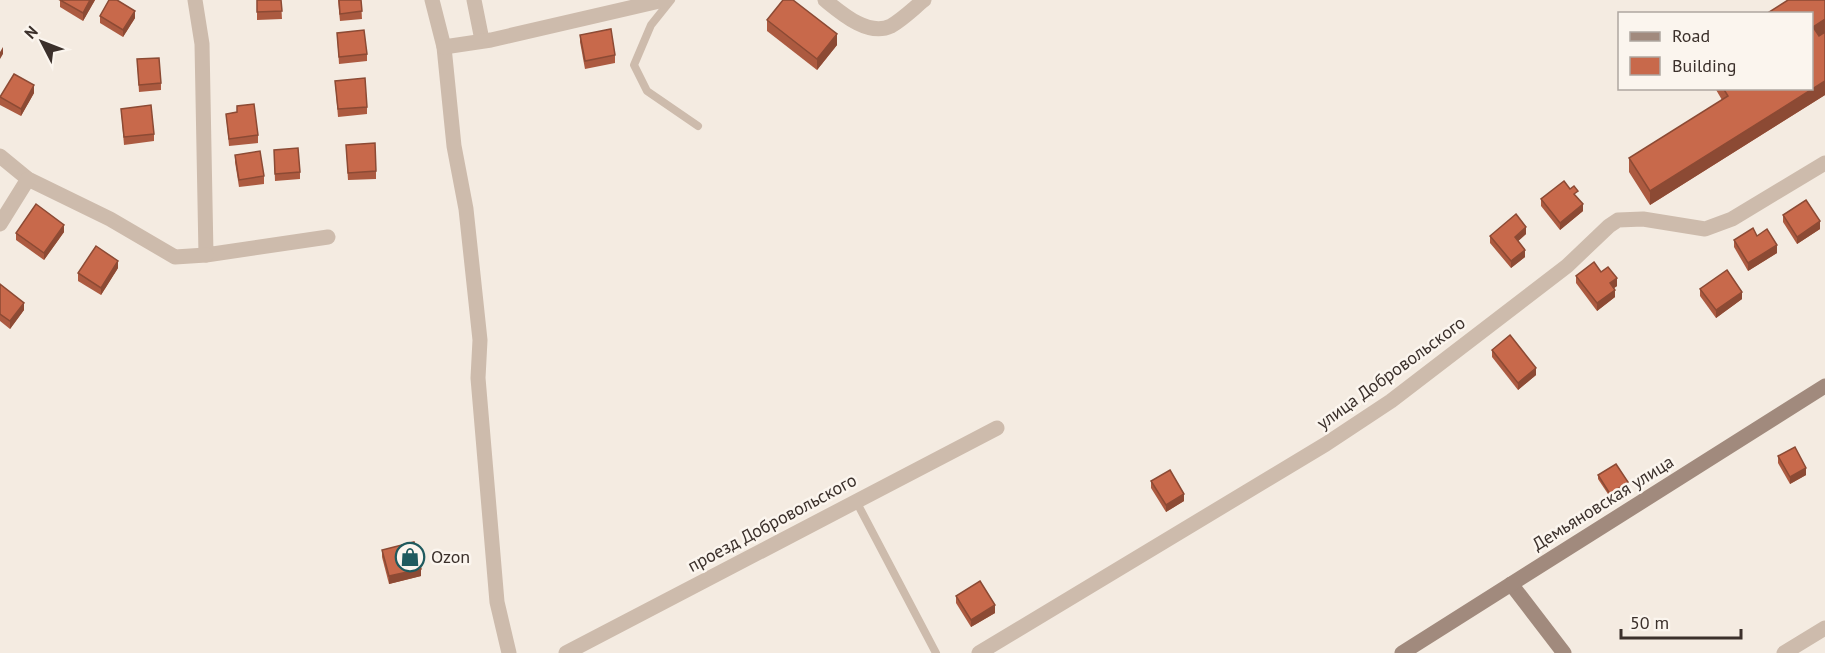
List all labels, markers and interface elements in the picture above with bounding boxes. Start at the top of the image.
north arrow [12,12,72,72]
legend [1618,12,1813,90]
text: N [20,21,42,43]
text: Road [1672,24,1710,47]
text: Building [1672,54,1736,77]
street label: улица Добровольского [1312,311,1470,434]
street label: Демьяновская улица [1528,450,1678,555]
street label: проезд Добровольского [683,468,860,577]
shop icon: Ozon [394,541,426,573]
place label: Ozon [431,545,470,568]
scale bar [1621,602,1741,640]
text: 50 m [1630,611,1669,634]

